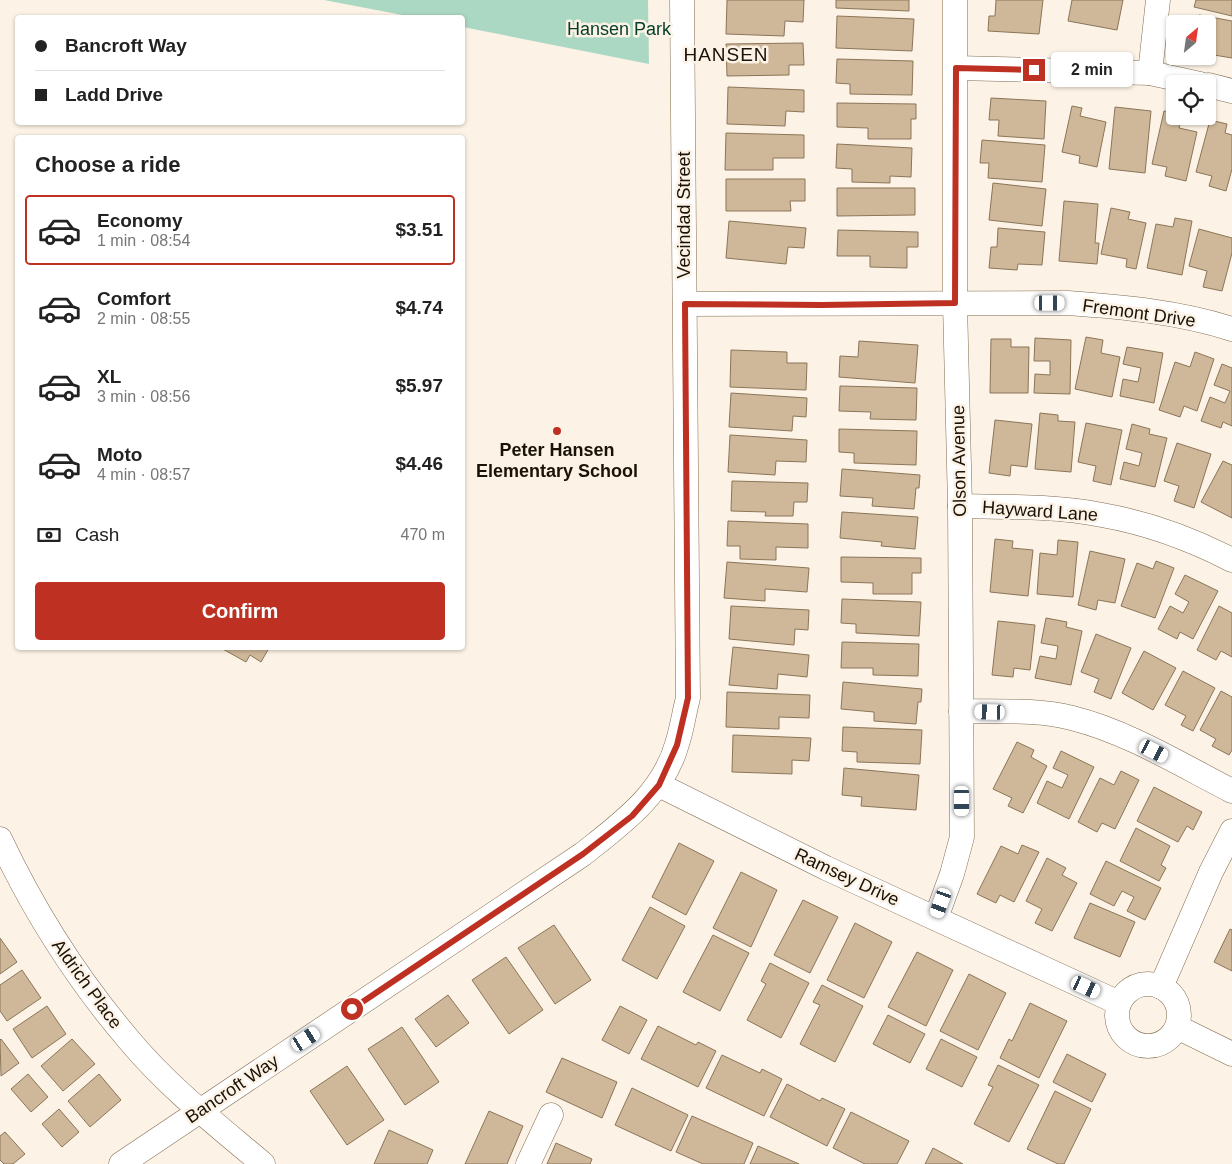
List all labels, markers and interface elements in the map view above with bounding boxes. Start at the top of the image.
north arrow [1166,15,1216,65]
map controls [1166,15,1216,125]
park label: Hansen Park [567,19,672,39]
text: Bancroft Way [65,35,187,56]
district label: HANSEN [683,44,769,65]
callout: 2 min [1052,52,1134,88]
route end [1023,59,1045,81]
text: 2 min [1071,61,1113,78]
button: locate [1166,75,1216,125]
text: Ladd Drive [65,84,163,105]
street label: Vecindad Street [674,151,694,279]
text: Choose a ride [35,152,180,177]
icon: car [37,208,82,253]
text: Economy [97,210,183,231]
text: $3.51 [395,219,443,240]
text: 1 min · 08:54 [97,232,190,249]
icon: car [37,286,82,331]
text: Comfort [97,288,171,309]
street label: Fremont Drive [1081,295,1197,331]
car [1035,296,1065,311]
text: $4.74 [395,297,443,318]
text: 2 min · 08:55 [97,310,190,327]
icon: car [37,364,82,409]
text: XL [97,366,121,387]
text: $5.97 [395,375,443,396]
text: 3 min · 08:56 [97,388,190,405]
street label: Olson Avenue [948,405,970,517]
marker: Peter Hansen Elementary School [551,425,563,437]
place label: Peter Hansen Elementary School [476,440,638,481]
icon: car [37,442,82,487]
text: Moto [97,444,142,465]
text: $4.46 [395,453,443,474]
text: 4 min · 08:57 [97,466,190,483]
street label: Hayward Lane [981,497,1099,525]
icon: cash [35,521,63,549]
text: Cash [75,524,119,545]
text: 470 m [401,526,445,543]
button: Confirm [35,582,445,640]
car [974,704,1005,720]
car [1137,738,1170,764]
car [954,786,969,816]
street label: Ramsey Drive [792,844,902,910]
car [928,886,953,920]
street label: Aldrich Place [48,936,126,1032]
car [1069,974,1102,1000]
route start [341,998,363,1020]
car [289,1025,322,1053]
street label: Bancroft Way [182,1051,282,1127]

